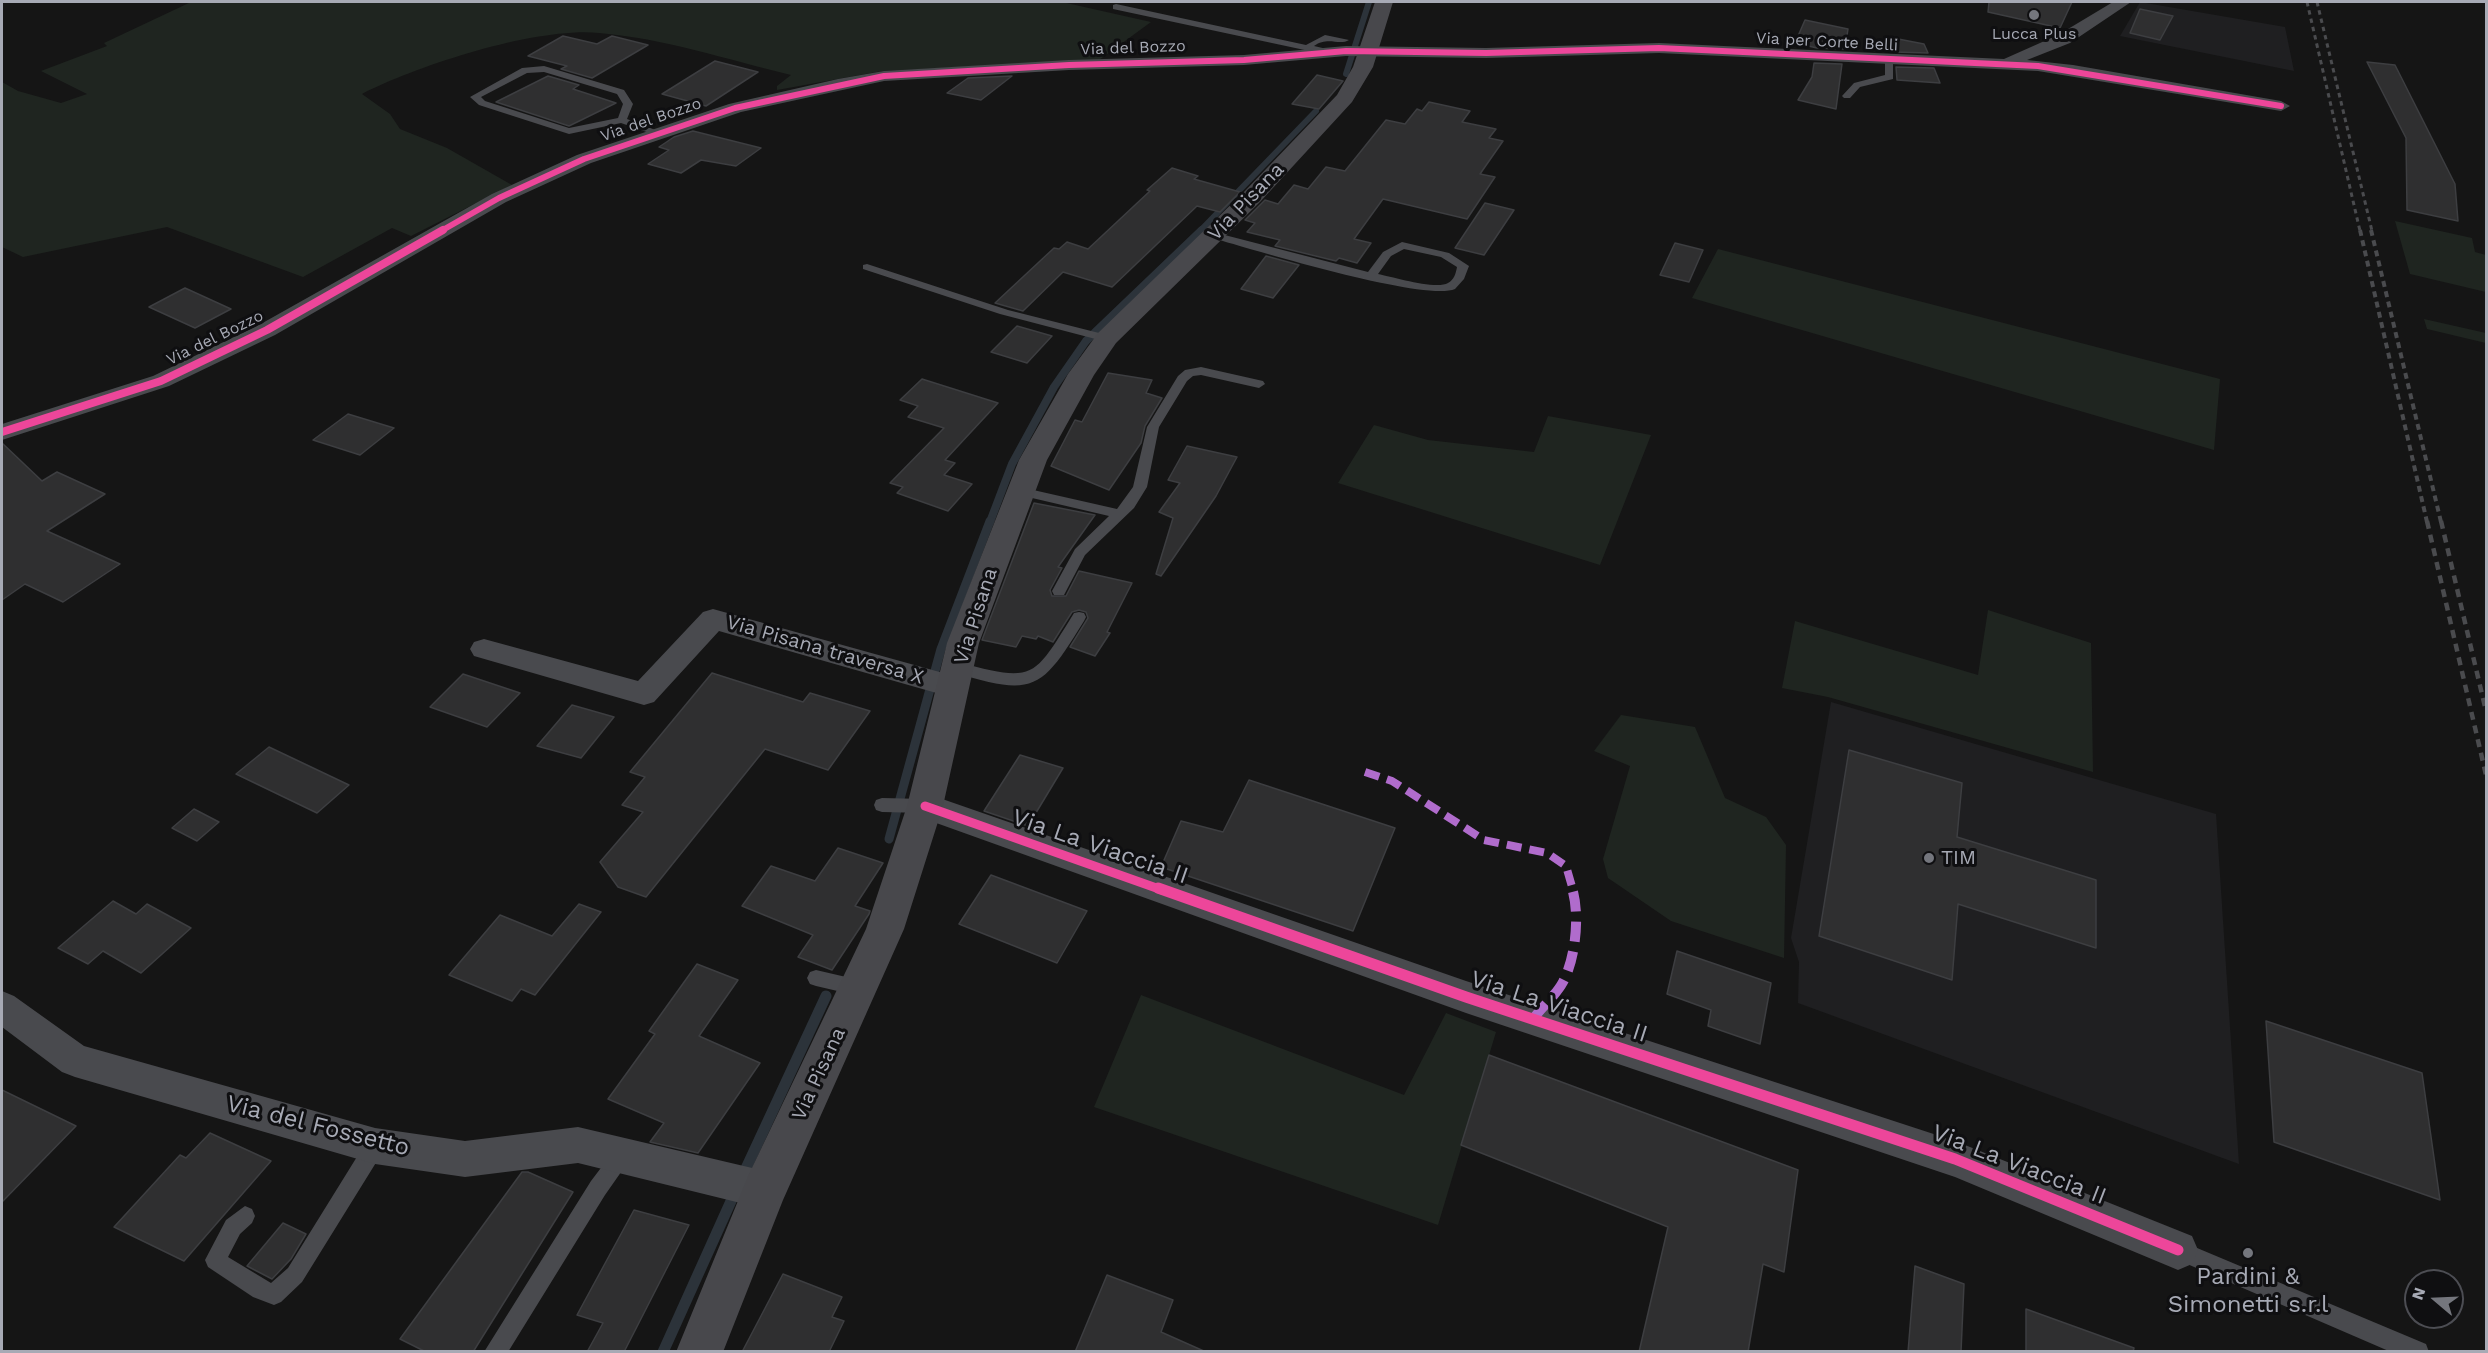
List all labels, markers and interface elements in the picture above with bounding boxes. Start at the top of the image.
marker: Lucca Plus [2027,8,2041,22]
place label: Lucca Plus [1992,24,2076,44]
street label: Via per Corte Belli [1756,29,1898,55]
street label: Via del Bozzo [1080,37,1186,59]
street label: Via del Bozzo [598,94,704,146]
street label: Via Pisana [1203,158,1289,246]
street label: Via del Bozzo [164,306,266,370]
street label: Via Pisana [949,565,1003,667]
street label: Via Pisana traversa X [724,610,926,690]
street label: Via La Viaccia II [1008,803,1192,891]
place label: TIM [1941,846,1976,870]
marker: TIM [1922,851,1936,865]
street label: Via La Viaccia II [1467,965,1651,1049]
street label: Via Pisana [787,1024,851,1124]
street label: Via del Fossetto [223,1089,413,1163]
street label: Via La Viaccia II [1928,1118,2110,1212]
marker: Pardini & Simonetti s.r.l [2241,1246,2255,1260]
place label: Pardini & Simonetti s.r.l [2168,1263,2328,1319]
north arrow [2404,1269,2464,1329]
text: N [2407,1285,2429,1302]

